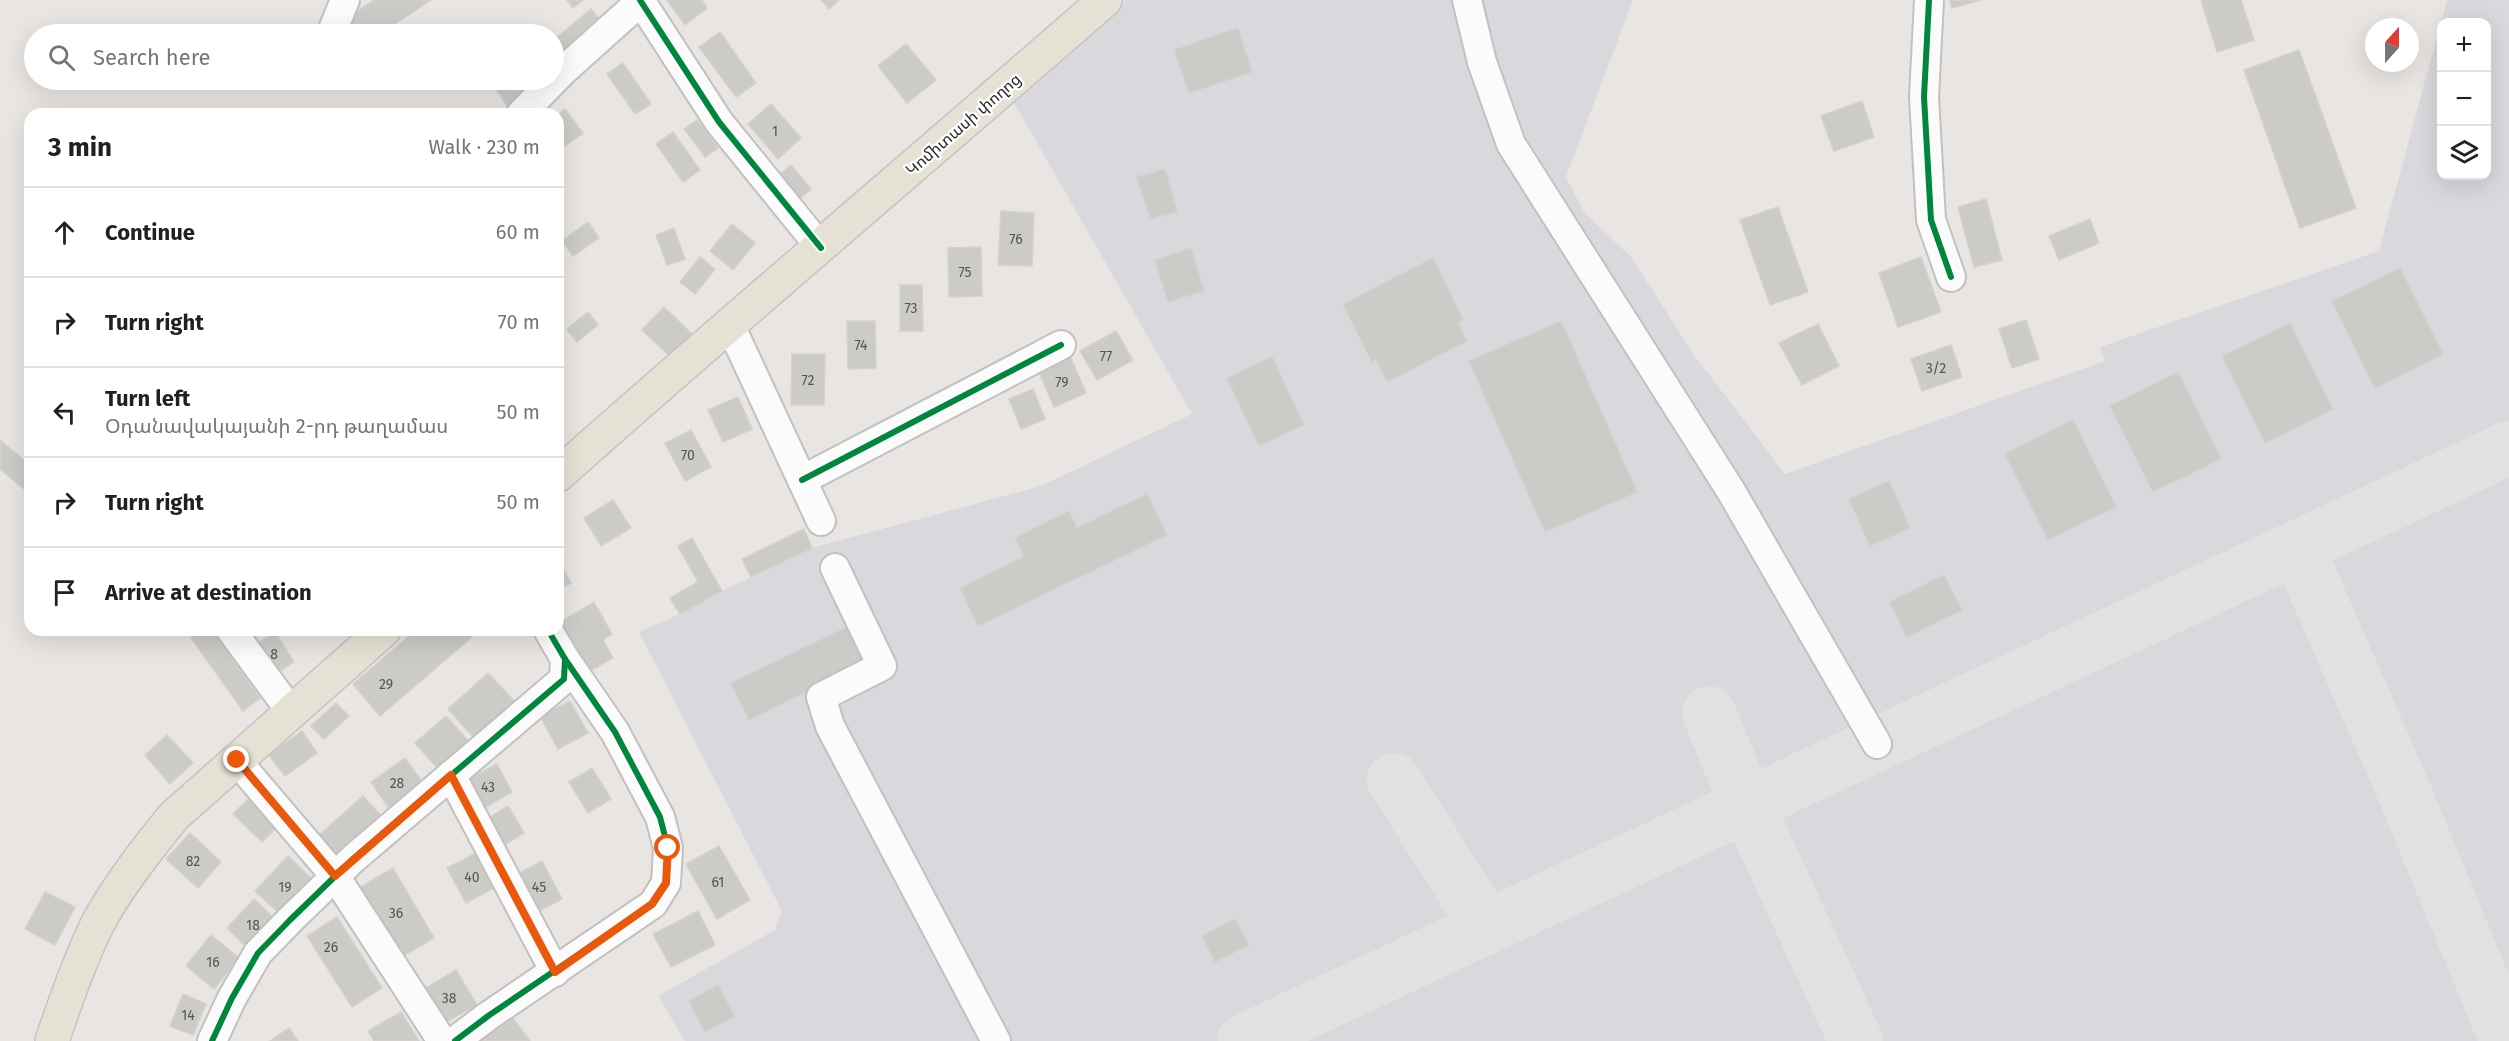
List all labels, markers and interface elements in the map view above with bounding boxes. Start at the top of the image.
north arrow [2365,18,2419,72]
map controls [2437,18,2491,180]
button: + [2437,18,2491,72]
search box [24,24,564,90]
icon: search [45,41,78,74]
text: Search here [93,44,211,71]
street label: Կոմիտասի փողոց [902,69,1025,179]
button: − [2437,72,2491,126]
house number: 1 [772,123,778,140]
button: layers [2437,126,2491,180]
text: 3 min [48,132,112,163]
text: Walk · 230 m [429,135,540,159]
icon: ahead [48,216,81,249]
text: Continue [105,219,195,246]
text: 60 m [496,220,540,244]
house number: 76 [1009,231,1023,248]
house number: 75 [958,264,972,281]
house number: 73 [904,300,918,317]
icon: right [48,306,81,339]
text: Turn right [105,309,204,336]
text: 70 m [498,310,540,334]
house number: 74 [854,337,868,354]
house number: 77 [1100,348,1112,365]
house number: 3/2 [1926,360,1946,377]
house number: 72 [802,372,815,389]
house number: 79 [1055,374,1069,391]
text: Turn left [105,385,190,412]
icon: left [48,396,81,429]
text: 50 m [496,400,540,424]
text: Օդանավակայանի 2-րդ թաղամաս [105,414,448,438]
house number: 70 [681,447,695,464]
icon: right [48,486,81,519]
text: Turn right [105,489,204,516]
text: 50 m [496,490,540,514]
icon: arrive [48,576,81,609]
text: Arrive at destination [105,579,312,606]
house number: 8 [270,646,278,663]
house number: 29 [379,676,393,693]
route end [223,746,249,772]
house number: 28 [390,775,405,792]
house number: 43 [481,779,495,796]
route start [654,834,680,860]
house number: 82 [186,853,200,870]
house number: 40 [464,869,480,886]
house number: 61 [712,874,724,891]
house number: 19 [278,879,292,896]
house number: 45 [532,879,546,896]
house number: 36 [389,905,403,922]
house number: 18 [246,917,260,934]
house number: 26 [324,939,338,956]
house number: 16 [206,954,220,971]
house number: 38 [442,990,457,1007]
house number: 14 [181,1007,195,1024]

